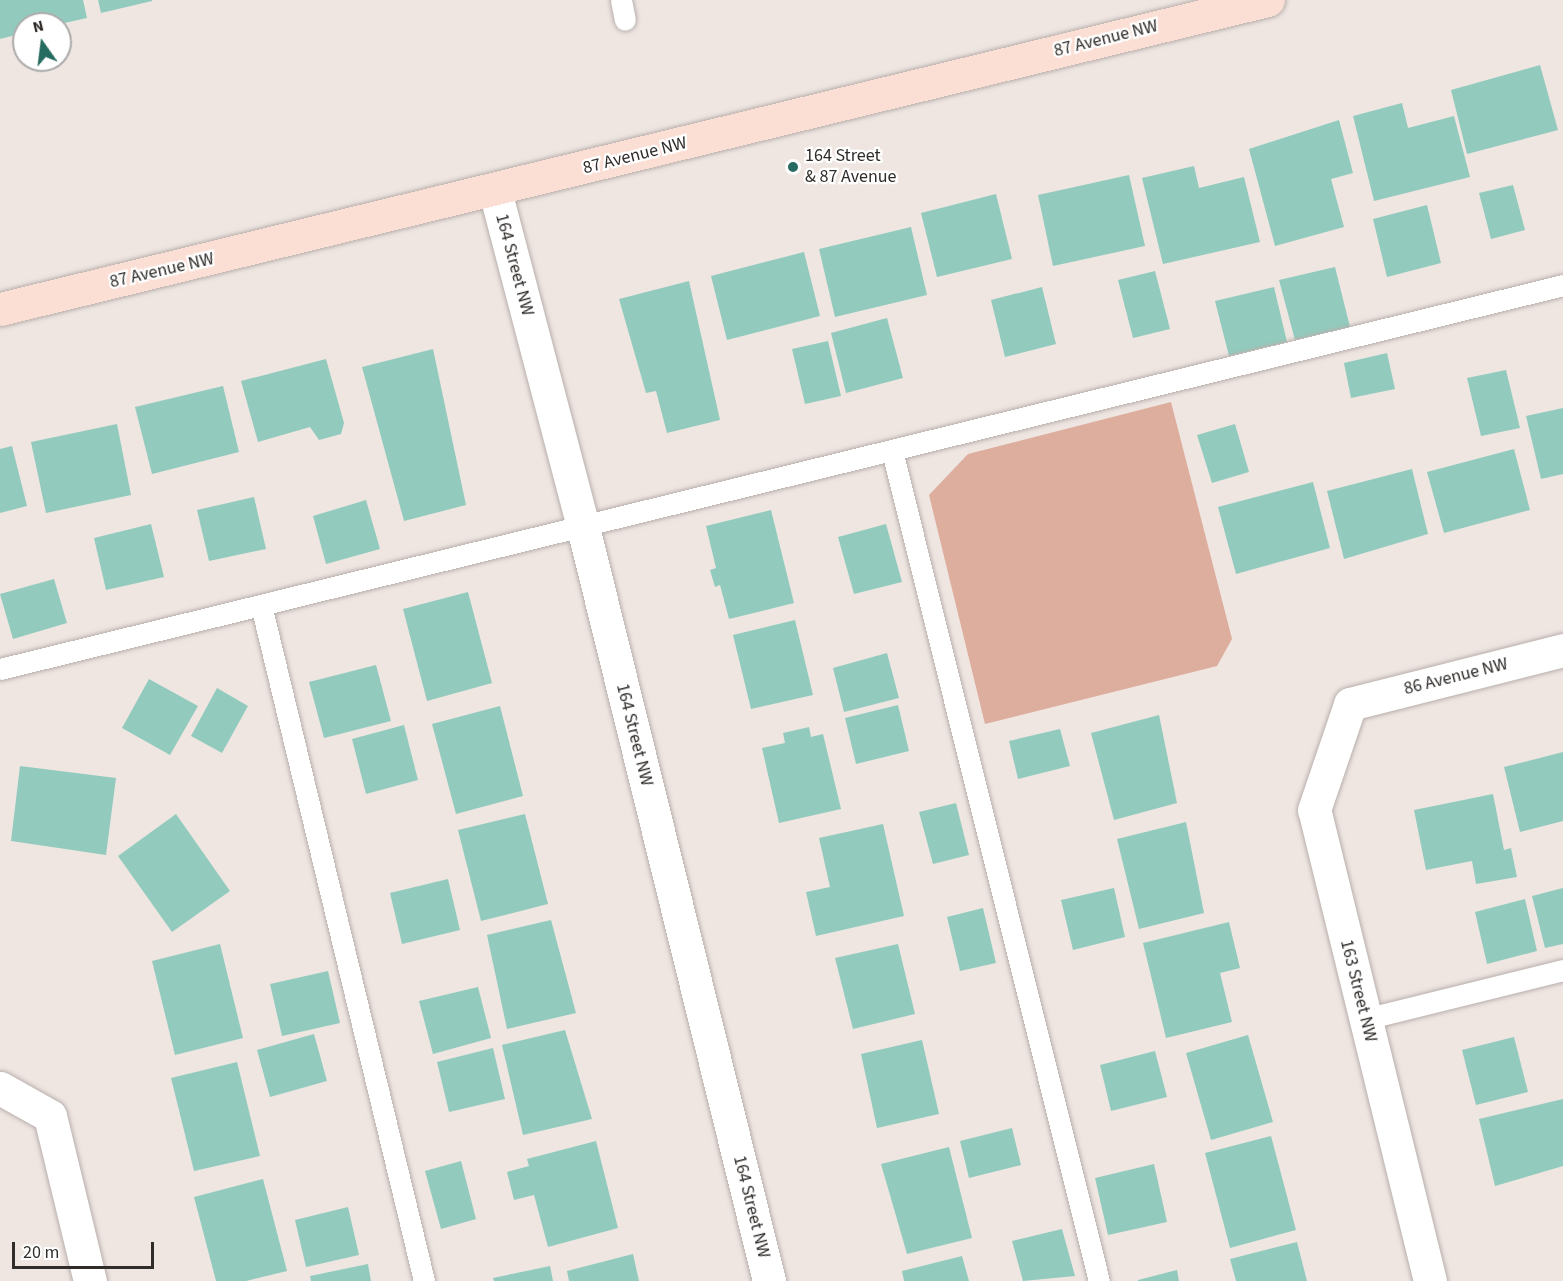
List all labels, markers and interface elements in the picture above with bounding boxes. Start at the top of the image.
north arrow [12,12,72,72]
text: N [30,15,46,38]
street label: 87 Avenue NW [1052,16,1160,62]
street label: 87 Avenue NW [581,133,689,179]
place label: 164 Street & 87 Avenue [805,146,897,188]
marker: 164 Street & 87 Avenue [786,160,800,174]
street label: 164 Street NW [490,212,538,318]
street label: 87 Avenue NW [108,249,216,293]
street label: 86 Avenue NW [1402,654,1510,700]
street label: 164 Street NW [611,681,657,789]
street label: 163 Street NW [1335,937,1381,1045]
street label: 164 Street NW [728,1153,774,1261]
scale bar [15,1230,158,1268]
text: 20 m [23,1240,59,1265]

